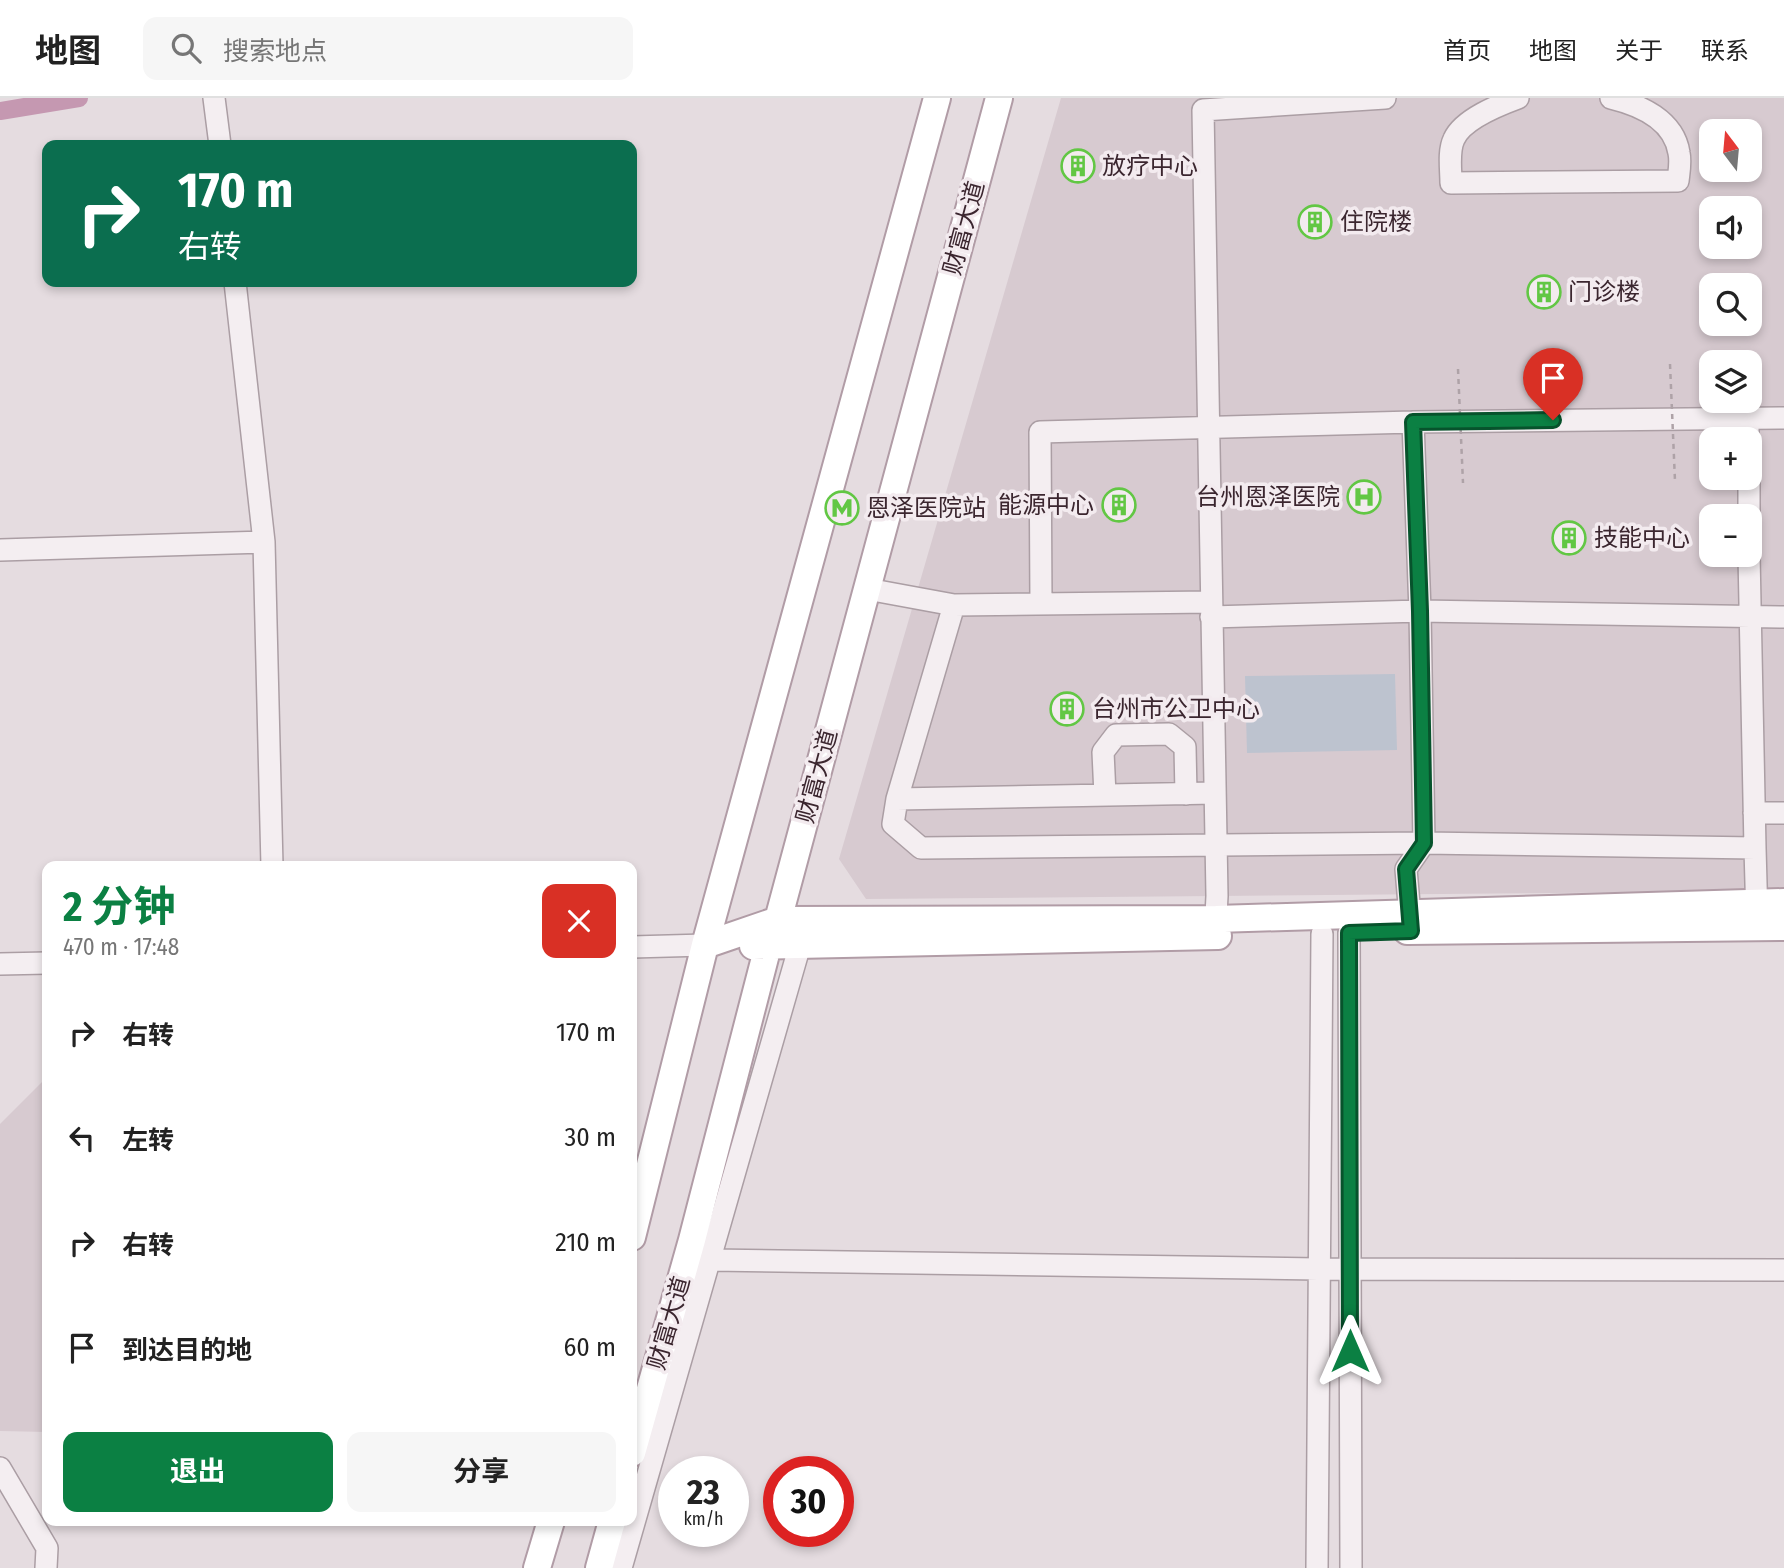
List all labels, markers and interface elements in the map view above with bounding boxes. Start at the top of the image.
search box [143,17,633,80]
icon: search [167,29,205,67]
text: 地图 [35,31,101,71]
text: 搜索地点 [223,36,327,67]
text: 首页 [1443,37,1491,65]
text: 地图 [1529,37,1577,65]
text: 关于 [1615,37,1663,65]
text: 联系 [1701,37,1749,65]
north arrow [1699,119,1762,182]
map controls [1699,119,1762,567]
building icon: 放疗中心 [1059,147,1097,185]
place label: 放疗中心 [1102,152,1198,180]
text: 170 m [178,161,294,220]
icon: right [63,168,154,259]
street label: 财富大道 [938,178,990,278]
button: sound [1699,196,1762,259]
building icon: 住院楼 [1296,203,1334,241]
place label: 住院楼 [1340,208,1412,236]
text: 右转 [178,228,242,266]
building icon: 门诊楼 [1525,273,1563,311]
button: search [1699,273,1762,336]
place label: 门诊楼 [1568,278,1640,306]
pin [1523,348,1583,420]
button: layers [1699,350,1762,413]
icon: arrive [1534,359,1572,397]
button: + [1699,427,1762,490]
hospital icon: 台州恩泽医院 [1345,478,1383,516]
place label: 台州恩泽医院 [1196,483,1340,511]
building icon: 能源中心 [1100,486,1138,524]
metro station icon: 恩泽医院站 [823,489,861,527]
place label: 能源中心 [998,491,1094,519]
place label: 恩泽医院站 [866,494,986,522]
button: − [1699,504,1762,567]
building icon: 技能中心 [1550,519,1588,557]
place label: 技能中心 [1594,524,1690,552]
building icon: 台州市公卫中心 [1048,690,1086,728]
place label: 台州市公卫中心 [1092,695,1260,723]
street label: 财富大道 [791,726,843,826]
text: 2 分钟 [63,882,175,932]
button: close [542,884,616,958]
text: 470 m · 17:48 [63,933,179,961]
icon: right [63,1014,101,1052]
text: 170 m [556,1017,616,1048]
text: 右转 [122,1020,174,1051]
icon: left [63,1119,101,1157]
text: 30 m [565,1122,616,1153]
text: 左转 [122,1125,174,1156]
icon: right [63,1224,101,1262]
text: 210 m [555,1227,616,1258]
text: 右转 [122,1230,174,1261]
street label: 财富大道 [642,1273,696,1373]
position arrow [1313,1314,1387,1388]
icon: arrive [63,1329,101,1367]
text: 60 m [563,1332,616,1363]
text: 到达目的地 [122,1335,252,1366]
button: 退出 [63,1432,333,1512]
button: 分享 [347,1432,616,1512]
speed limit sign: 30 [763,1456,854,1547]
text: 23 [687,1471,720,1513]
text: km/h [683,1508,724,1530]

